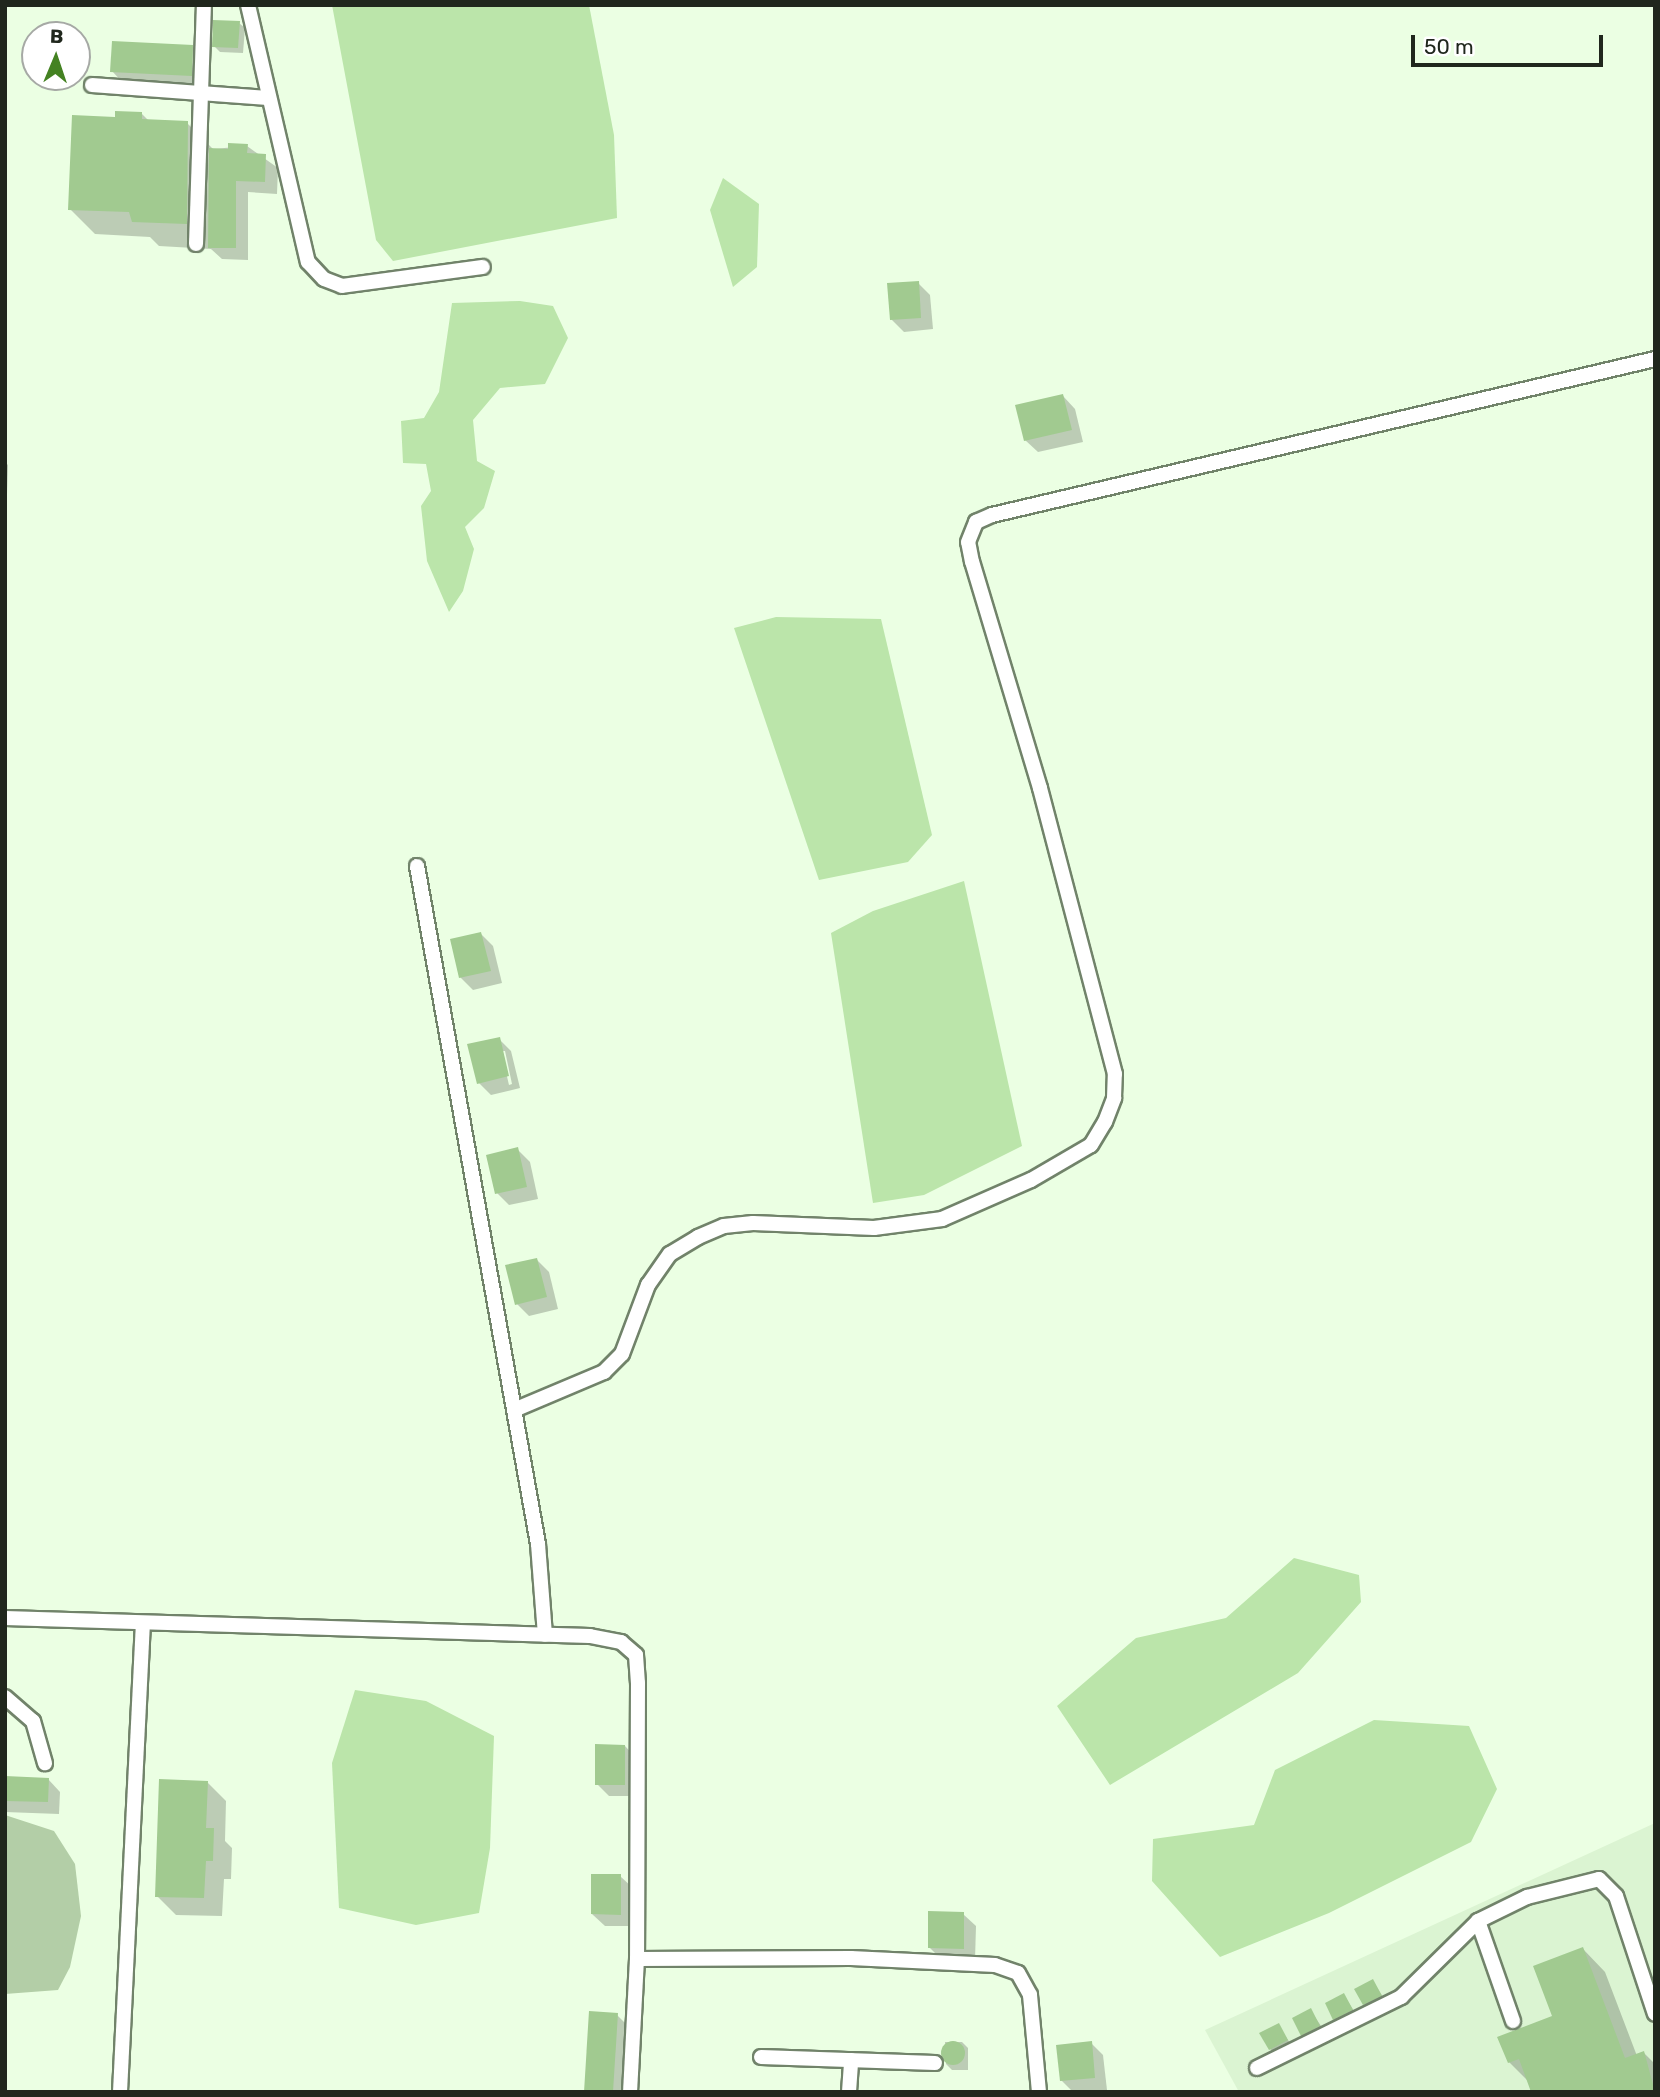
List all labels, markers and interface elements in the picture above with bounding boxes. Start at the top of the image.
north arrow [21,21,91,91]
scale bar [1415,21,1608,65]
text: B [50,25,64,48]
text: 50 m [1424,34,1474,59]

